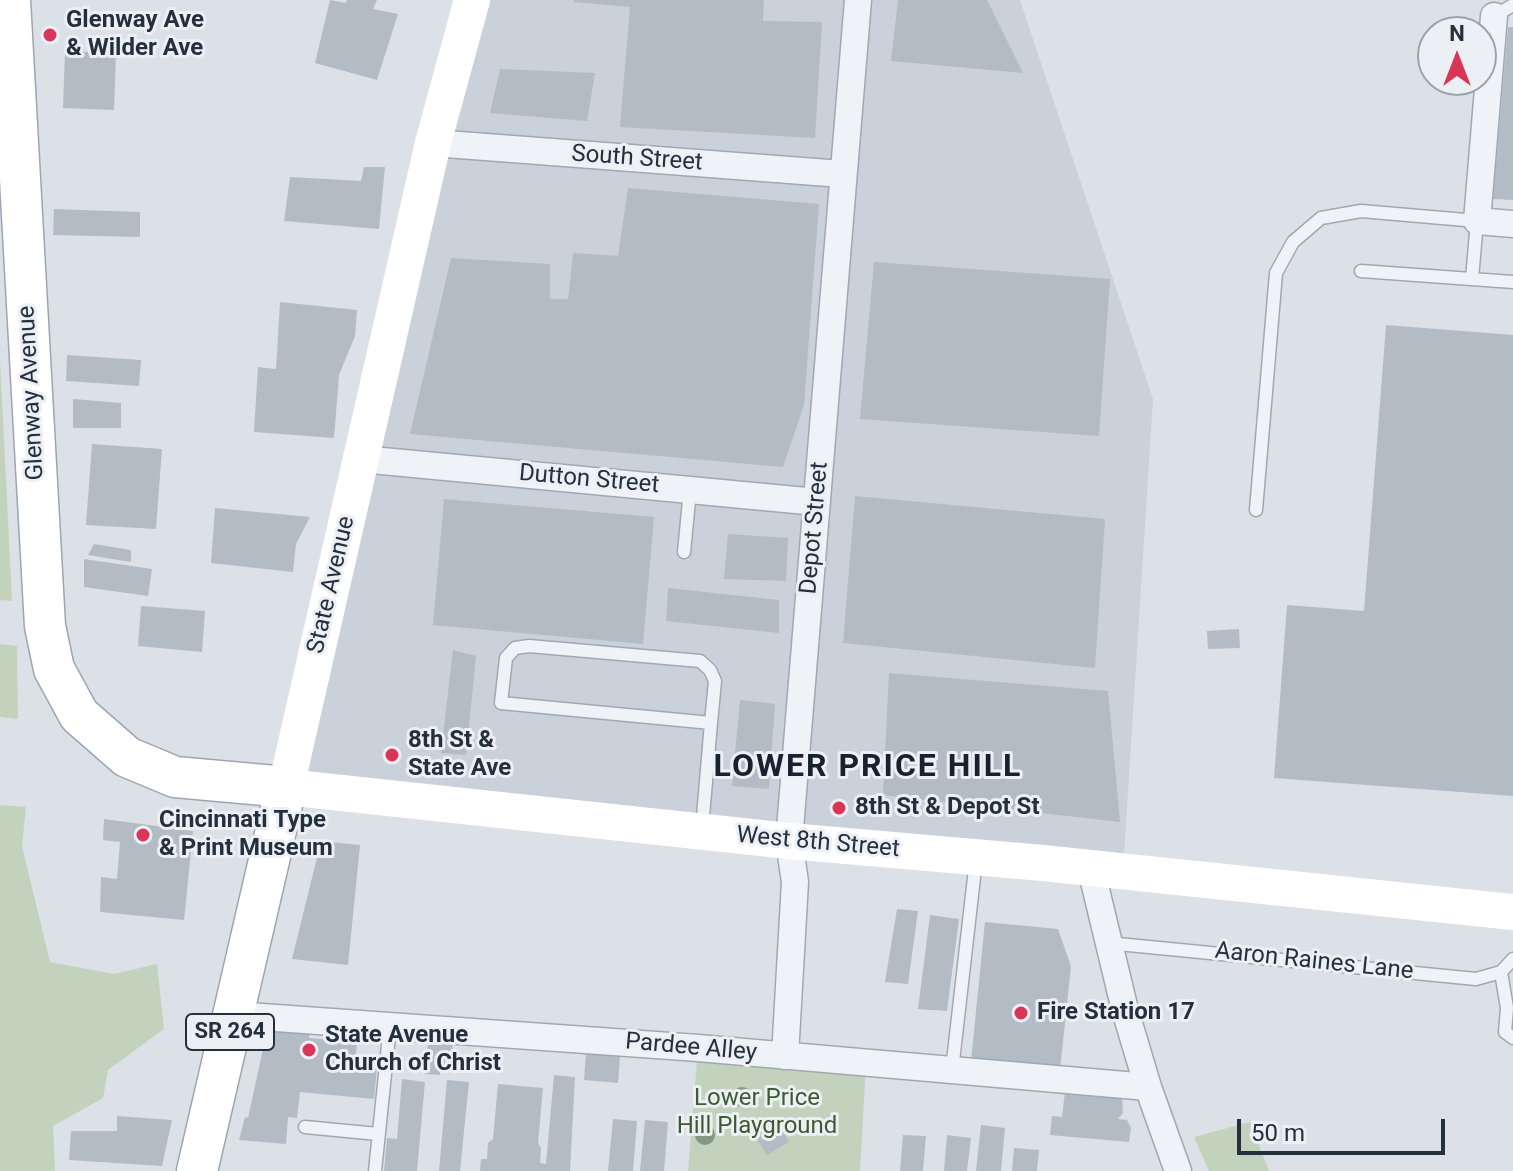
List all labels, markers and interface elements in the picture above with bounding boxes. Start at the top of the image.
place label: Glenway Ave & Wilder Ave [66,7,204,63]
north arrow [1417,16,1497,96]
text: N [1449,21,1465,46]
marker: Glenway Ave & Wilder Ave [41,26,59,44]
street label: South Street [570,140,704,178]
street label: Glenway Avenue [13,305,51,481]
street label: Dutton Street [518,460,660,500]
street label: Depot Street [795,461,835,595]
street label: State Avenue [302,513,362,657]
place label: 8th St & State Ave [408,727,511,783]
marker: 8th St & State Ave [383,746,401,764]
district label: LOWER PRICE HILL [714,749,1022,787]
place label: 8th St & Depot St [855,794,1040,822]
marker: 8th St & Depot St [830,799,848,817]
place label: Cincinnati Type & Print Museum [159,807,333,863]
street label: West 8th Street [735,822,901,864]
marker: Cincinnati Type & Print Museum [134,826,152,844]
street label: Aaron Raines Lane [1213,937,1415,987]
place label: Fire Station 17 [1037,999,1195,1027]
marker: Fire Station 17 [1012,1004,1030,1022]
road number: SR 264 [186,1014,274,1050]
place label: State Avenue Church of Christ [325,1022,501,1078]
street label: Pardee Alley [624,1028,758,1068]
marker: State Avenue Church of Christ [300,1041,318,1059]
park label: Lower Price Hill Playground [677,1085,837,1141]
scale bar [1241,1103,1449,1153]
text: 50 m [1251,1119,1305,1147]

